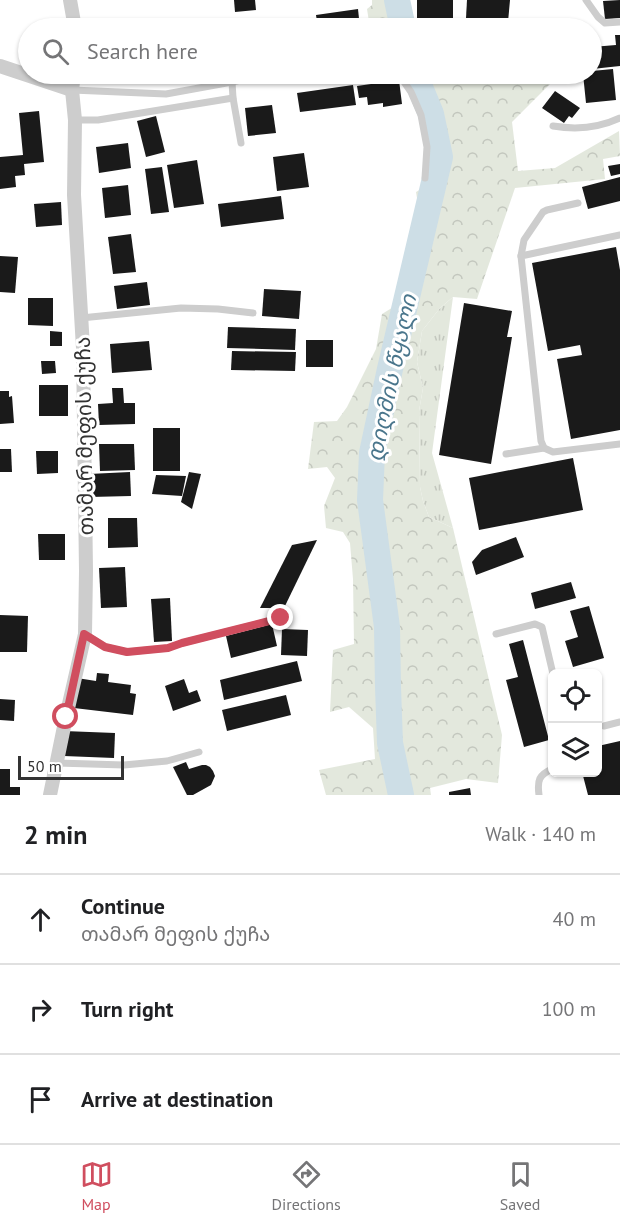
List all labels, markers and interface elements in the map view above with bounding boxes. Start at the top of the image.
search box [18,18,602,84]
icon: search [39,35,72,68]
text: Search here [87,37,198,65]
water label: დიღმის წყალი [360,291,423,464]
street label: თამარ მეფის ქუჩა [69,336,99,536]
route end [267,604,293,630]
map controls [548,669,602,777]
button: locate [548,669,602,723]
route start [52,703,78,729]
button: layers [548,723,602,777]
scale bar [18,753,124,780]
text: 50 m [27,756,62,776]
text: 2 min [24,818,87,851]
text: Walk · 140 m [485,821,596,847]
text: Continue [81,892,165,920]
icon: ahead [24,903,57,936]
text: 40 m [553,906,596,932]
text: თამარ მეფის ქუჩა [81,921,270,947]
icon: right [24,993,57,1026]
text: Turn right [81,995,173,1023]
text: 100 m [542,996,596,1022]
icon: arrive [24,1083,57,1116]
text: Arrive at destination [81,1085,273,1113]
tab: Map [80,1158,113,1214]
tab: Directions [272,1158,341,1214]
tab: Saved [500,1158,540,1214]

